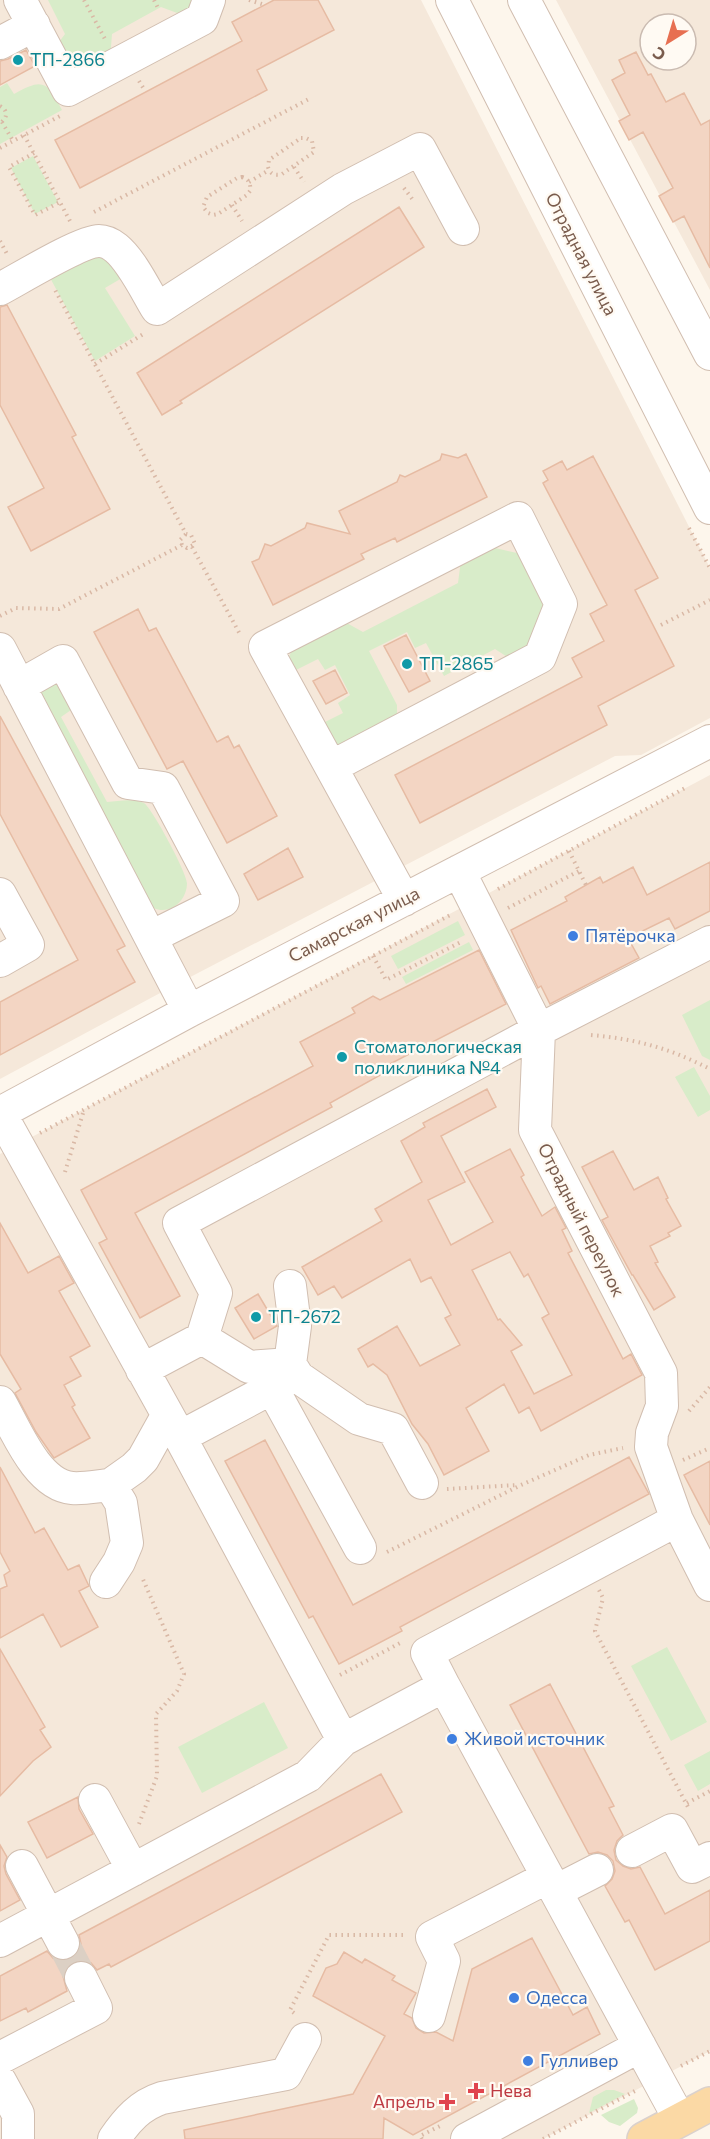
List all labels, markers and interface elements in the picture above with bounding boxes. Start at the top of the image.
north arrow [638,12,698,72]
text: С [649,43,669,65]
place label: ТП-2866 [30,48,105,70]
marker: ТП-2866 [11,53,25,67]
street label: Отрадная улица [541,188,622,319]
place label: ТП-2865 [419,652,494,674]
marker: ТП-2865 [400,657,414,671]
street label: Самарская улица [284,882,423,967]
place label: Пятёрочка [585,924,676,946]
marker: Пятёрочка [566,929,580,943]
place label: Стоматологическая поликлиника №4 [354,1035,522,1078]
marker: Стоматологическая поликлиника №4 [335,1050,349,1064]
street label: Отрадный переулок [534,1139,630,1300]
place label: ТП-2672 [268,1305,341,1327]
marker: ТП-2672 [249,1310,263,1324]
place label: Живой источник [464,1727,605,1749]
marker: Живой источник [445,1732,459,1746]
place label: Одесса [526,1986,588,2008]
marker: Одесса [507,1991,521,2005]
place label: Гулливер [540,2049,618,2071]
marker: Гулливер [521,2054,535,2068]
place label: Нева [490,2079,532,2101]
marker: Нева [467,2082,485,2100]
place label: Апрель [373,2090,435,2112]
marker: Апрель [440,2095,454,2109]

